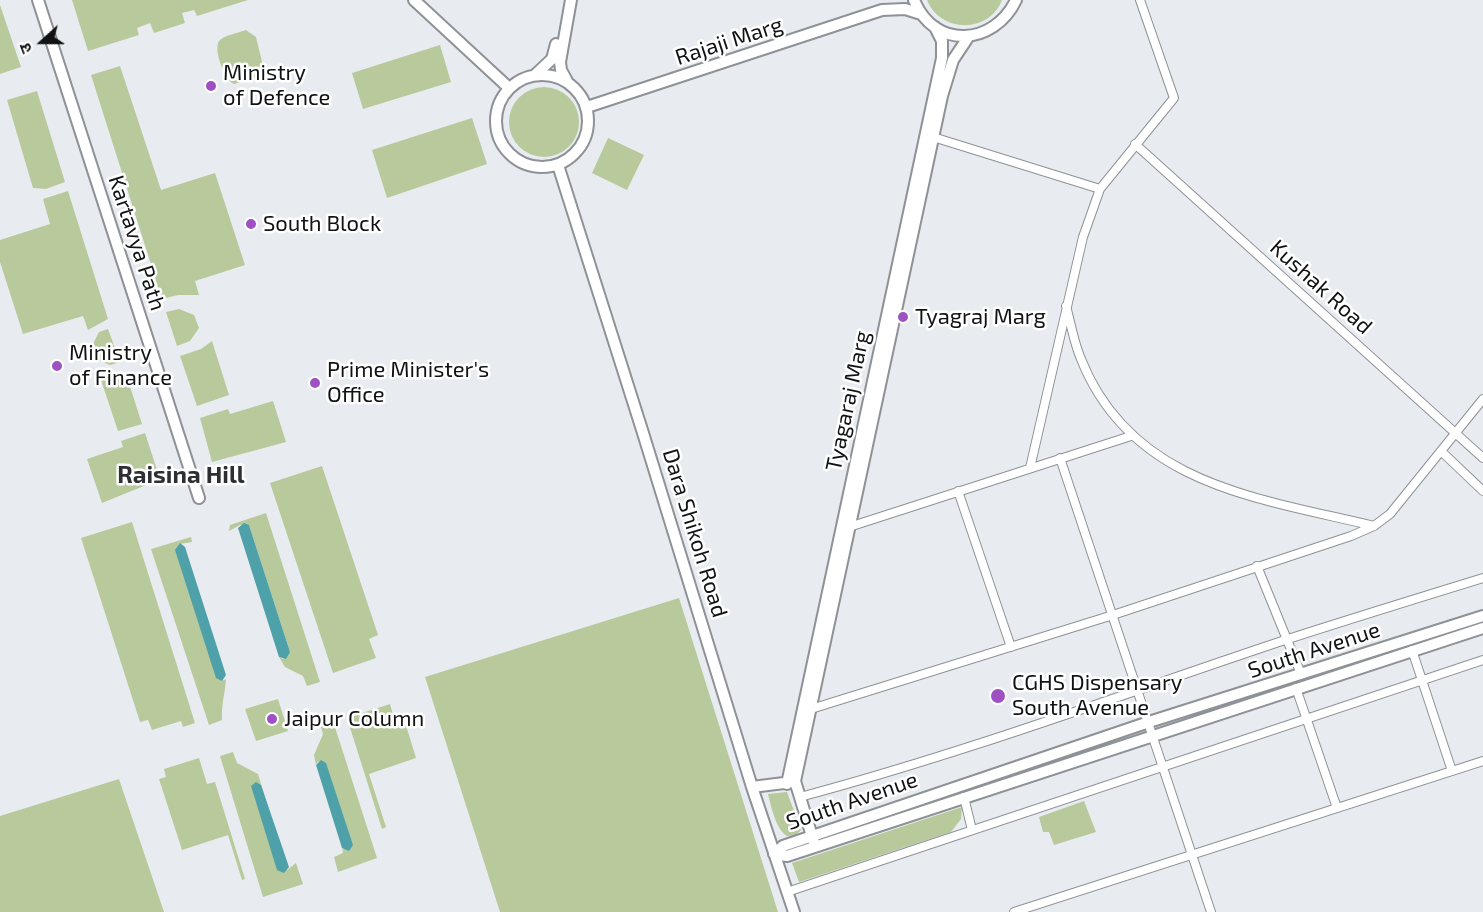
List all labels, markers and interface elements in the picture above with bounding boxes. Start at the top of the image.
street label: Rajaji Marg [672,11,786,71]
north arrow [12,12,72,72]
text: उ [14,41,35,56]
place label: Ministry of Defence [223,60,330,112]
marker: Ministry of Defence [204,79,218,93]
street label: Kartavya Path [103,172,171,314]
place label: South Block [263,211,381,237]
marker: South Block [244,217,258,231]
street label: Kushak Road [1265,234,1377,340]
place label: Tyagraj Marg [915,304,1046,330]
marker: Tyagraj Marg [896,310,910,324]
street label: Tyagaraj Marg [820,328,876,474]
place label: Ministry of Finance [69,340,172,392]
place label: Prime Minister's Office [327,357,489,408]
marker: Ministry of Finance [50,359,64,373]
marker: Prime Minister's Office [308,376,322,390]
street label: Dara Shikoh Road [657,446,733,620]
district label: Raisina Hill [117,461,245,489]
street label: South Avenue [1245,616,1383,684]
place label: CGHS Dispensary South Avenue [1012,670,1182,722]
marker: CGHS Dispensary South Avenue [989,687,1007,705]
place label: Jaipur Column [284,706,424,732]
marker: Jaipur Column [265,712,279,726]
street label: South Avenue [783,766,921,836]

